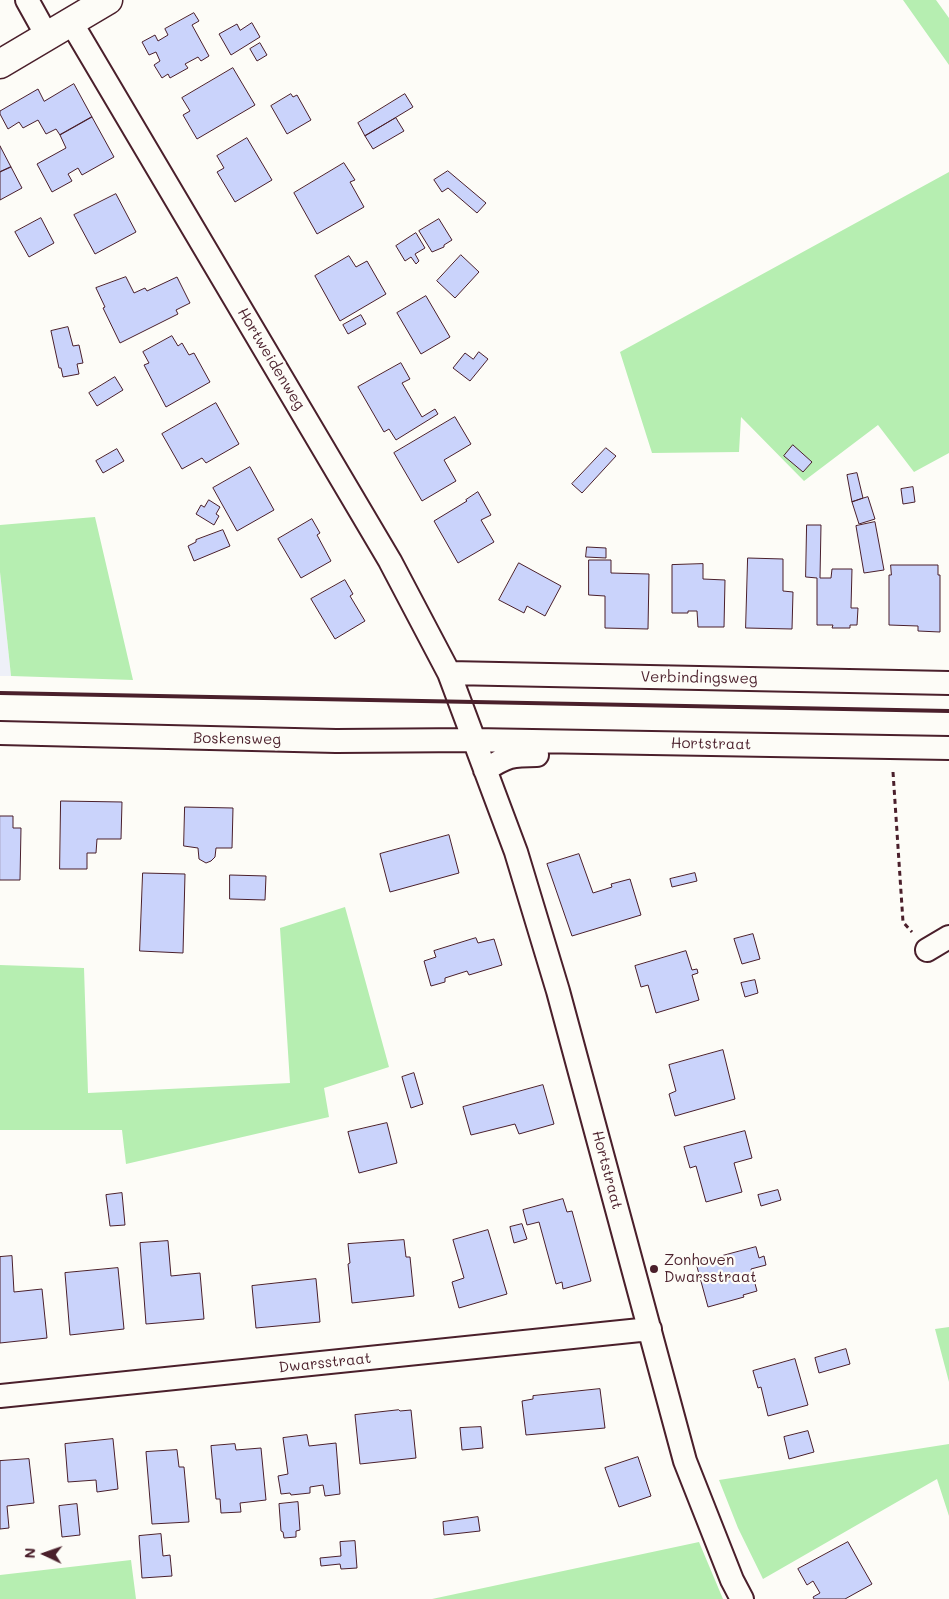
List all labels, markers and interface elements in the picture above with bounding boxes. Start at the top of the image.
street label: Hortweidenweg [233,305,309,413]
street label: Verbindingsweg [640,668,758,688]
street label: Boskensweg [193,729,281,749]
street label: Hortstraat [671,734,751,754]
street label: Hortstraat [588,1129,626,1211]
place label: Zonhoven Dwarsstraat [664,1251,757,1286]
marker: Zonhoven Dwarsstraat [648,1263,660,1275]
street label: Dwarsstraat [278,1349,372,1377]
north arrow [20,1529,70,1579]
text: N [20,1547,39,1559]

